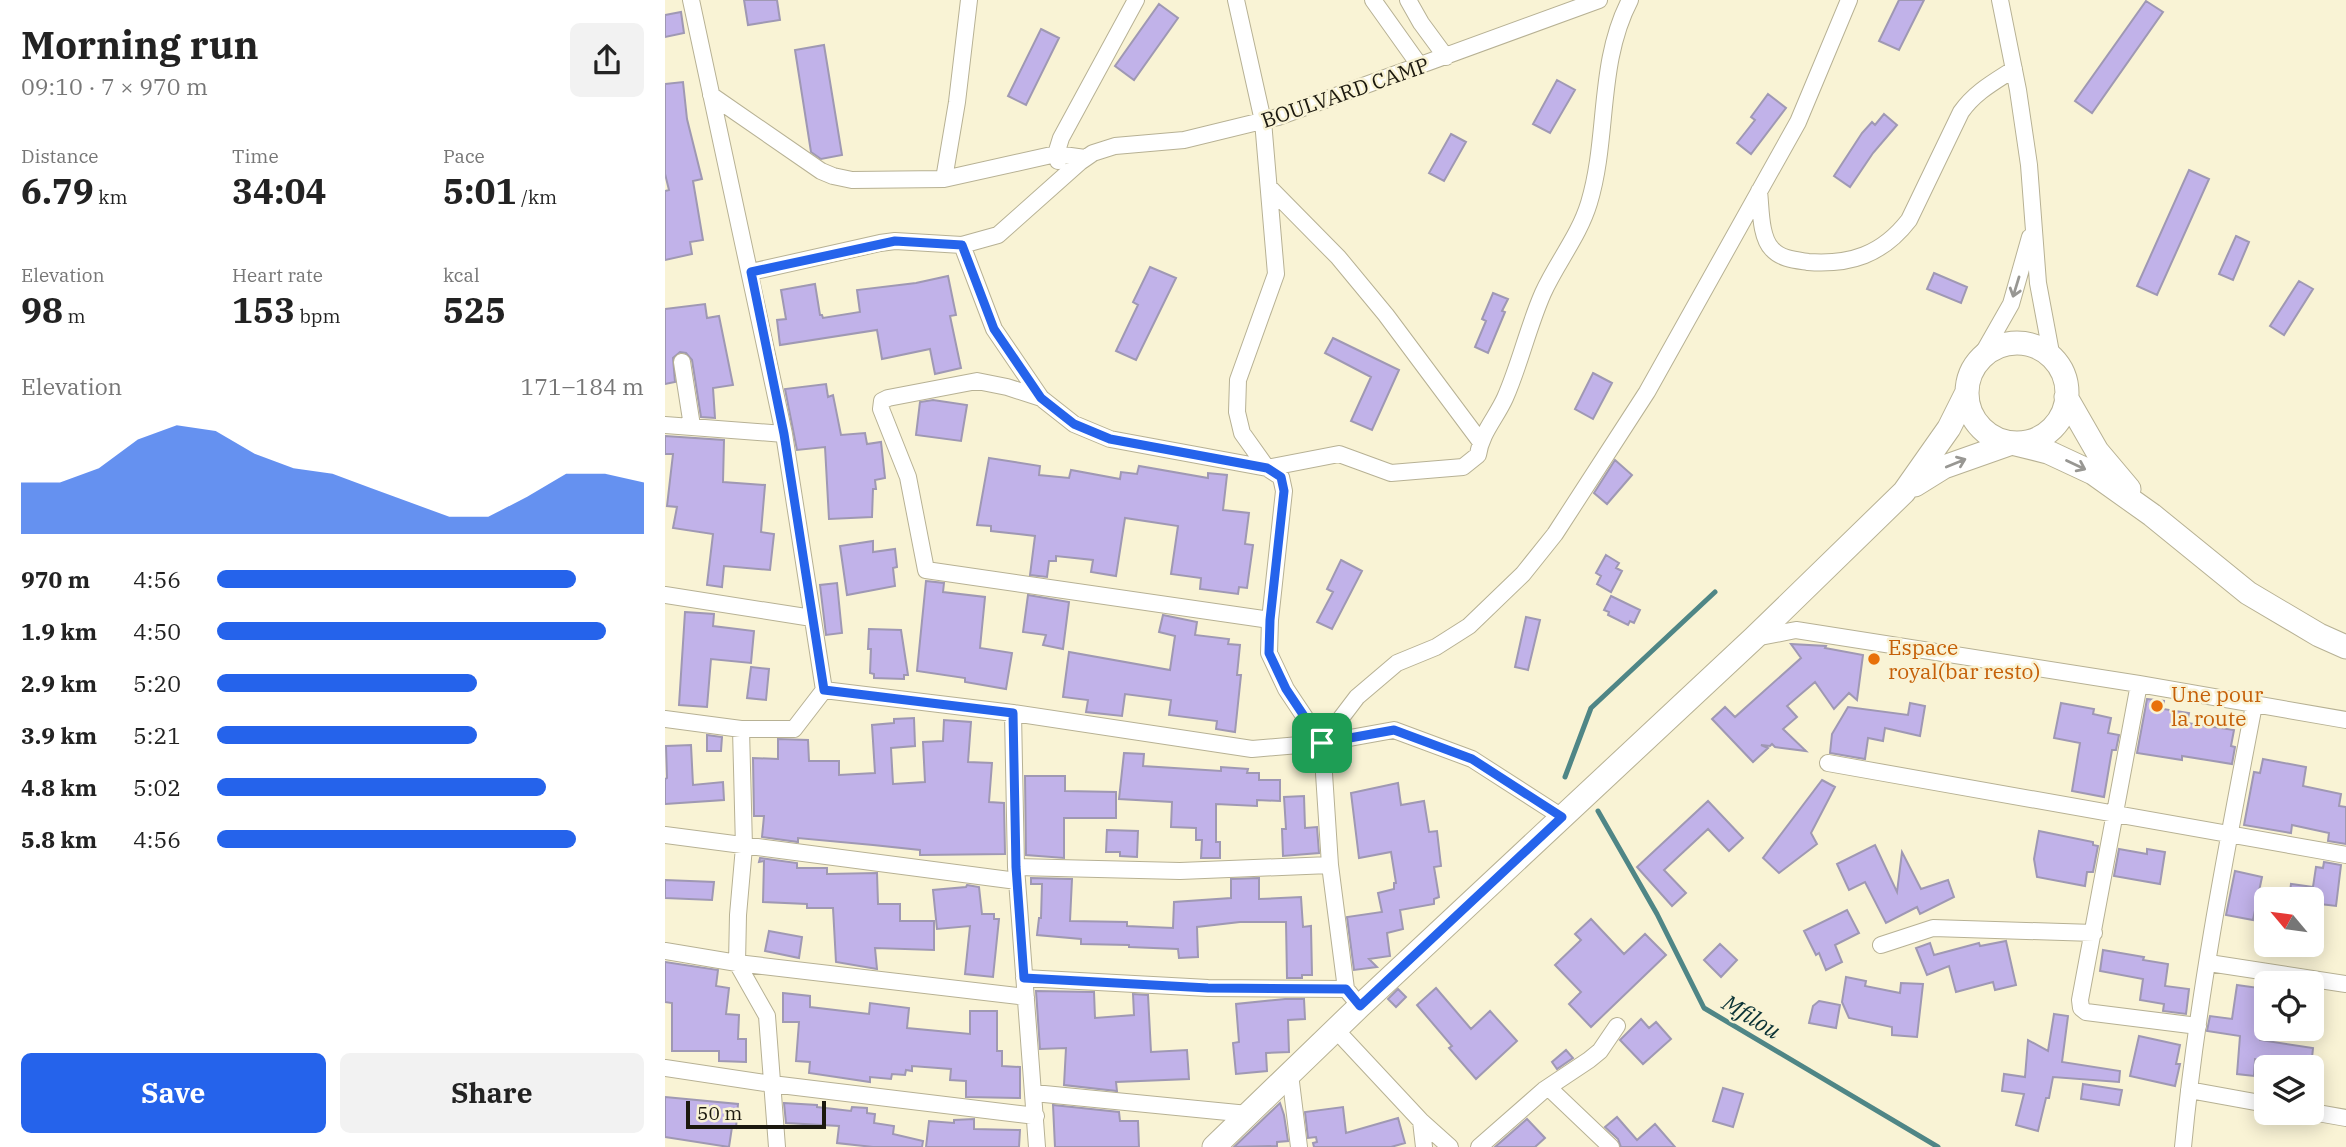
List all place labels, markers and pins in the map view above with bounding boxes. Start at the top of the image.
place label: Espace royal(bar resto) [1888,633,2040,685]
marker: Espace royal(bar resto) [1866,651,1882,667]
place label: Une pour la route [2171,680,2264,732]
marker: Une pour la route [2149,698,2165,714]
pin [1292,713,1352,773]

